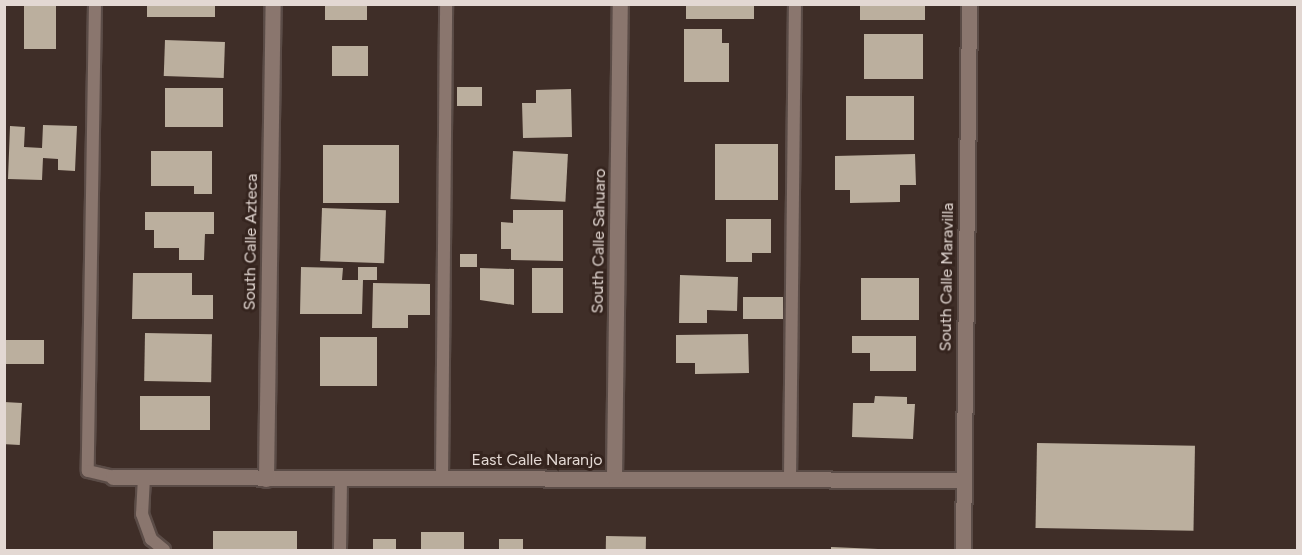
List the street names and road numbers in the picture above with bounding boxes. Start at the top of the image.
street label: South Calle Sahuaro [588,168,610,314]
street label: South Calle Azteca [240,174,262,310]
street label: South Calle Maravilla [936,202,958,352]
street label: East Calle Naranjo [471,450,603,470]

